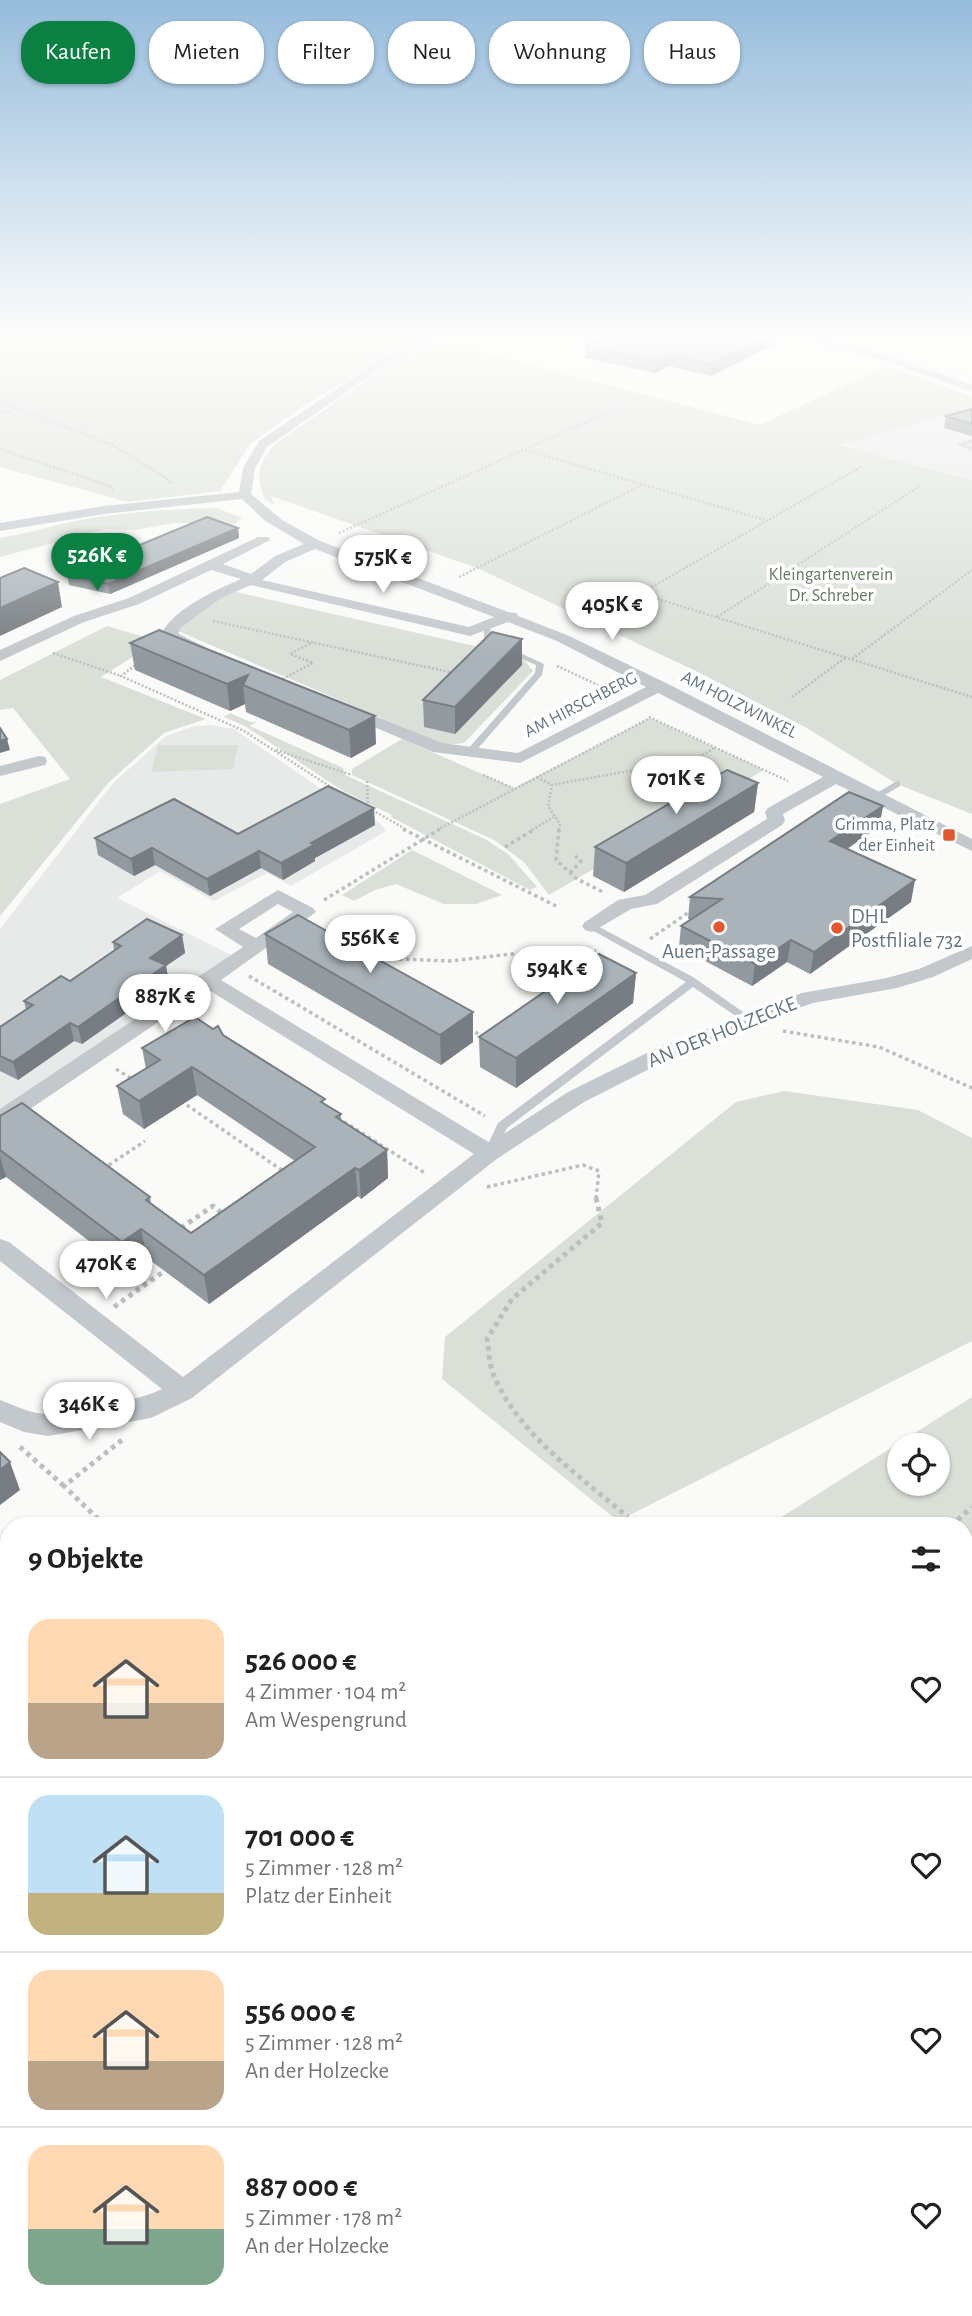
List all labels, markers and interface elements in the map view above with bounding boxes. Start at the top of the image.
chip: Kaufen [21,21,135,84]
chip: Mieten [149,21,264,84]
chip: Filter [278,21,374,84]
chip: Neu [388,21,475,84]
chip: Wohnung [489,21,630,84]
chip: Haus [644,21,740,84]
pin: 526K € [40,534,154,593]
pin: 575K € [326,536,440,595]
text: 526K € [67,544,127,567]
text: 575K € [354,546,412,569]
park label: Kleingartenverein Dr. Schreber [769,566,893,605]
pin: 405K € [555,582,669,642]
text: 405K € [581,593,643,616]
street label: AM HOLZWINKEL [678,668,800,742]
street label: AM HIRSCHBERG [522,669,640,741]
pin: 701K € [619,756,733,816]
text: 701K € [647,767,705,790]
place label: Grimma, Platz der Einheit [835,816,935,855]
marker: Grimma, Platz der Einheit [941,827,957,843]
place label: DHL Postfiliale 732 [851,906,963,951]
pin: 556K € [313,916,427,975]
marker: Auen-Passage [711,919,727,935]
marker: DHL Postfiliale 732 [829,920,845,936]
text: 556K € [341,926,399,949]
place label: Auen-Passage [662,941,776,962]
pin: 594K € [500,946,614,1006]
text: 594K € [527,957,587,980]
pin: 887K € [108,974,222,1034]
text: 887K € [135,985,195,1008]
street label: AN DER HOLZECKE [645,993,799,1071]
pin: 470K € [49,1242,163,1301]
text: 470K € [75,1252,137,1275]
pin: 346K € [32,1382,146,1442]
text: 346K € [59,1393,119,1416]
map controls [887,1433,950,1496]
button: locate [887,1433,950,1496]
icon: filters [907,1540,945,1578]
text: 9 Objekte [28,1544,144,1574]
text: 526 000 € [245,1646,357,1676]
icon: home [84,1647,168,1731]
icon: heart [907,1670,945,1708]
text: 4 Zimmer · 104 m² [245,1681,406,1704]
text: Am Wespengrund [245,1709,407,1732]
text: 701 000 € [245,1822,354,1852]
icon: home [84,1823,168,1907]
icon: heart [907,1846,945,1884]
text: 5 Zimmer · 128 m² [245,1857,403,1880]
text: Platz der Einheit [245,1885,392,1908]
text: 556 000 € [245,1997,355,2027]
icon: home [84,1998,168,2082]
icon: heart [907,2021,945,2059]
text: 5 Zimmer · 128 m² [245,2032,403,2055]
text: An der Holzecke [245,2060,389,2083]
text: 887 000 € [245,2172,358,2202]
icon: home [84,2173,168,2257]
icon: heart [907,2196,945,2234]
text: 5 Zimmer · 178 m² [245,2207,402,2230]
text: An der Holzecke [245,2235,389,2258]

